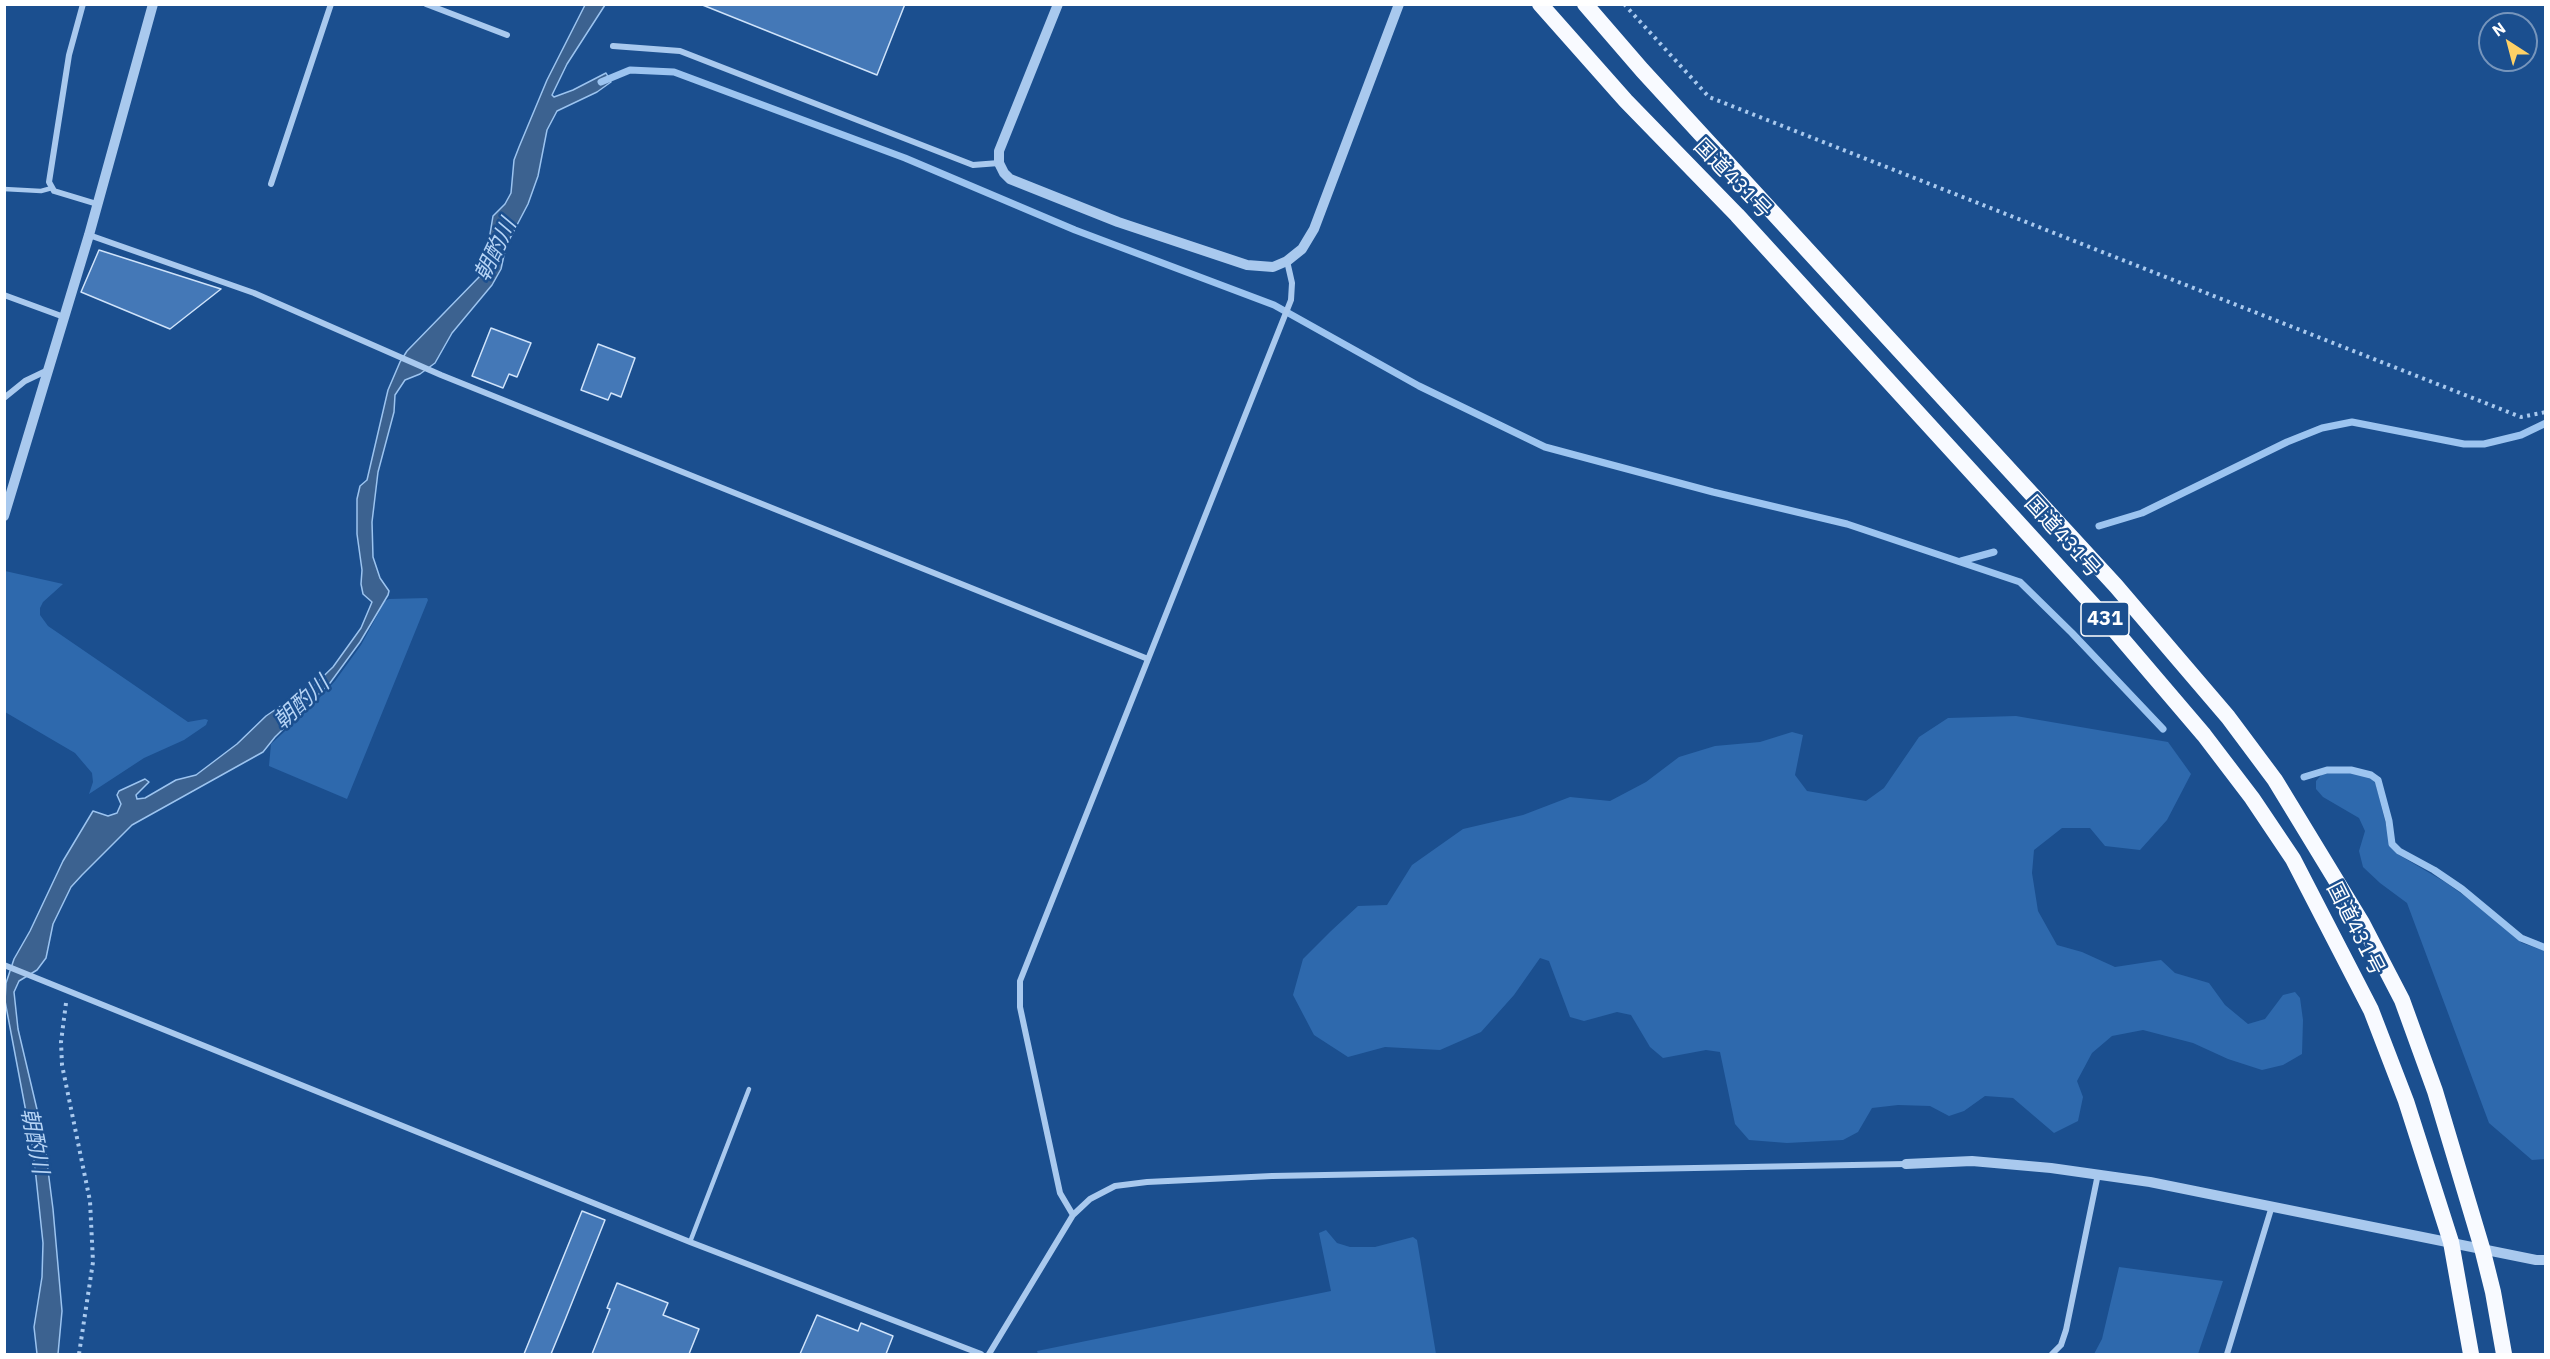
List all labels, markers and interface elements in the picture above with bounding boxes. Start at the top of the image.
north arrow [2478,12,2538,72]
text: N [2488,18,2509,41]
street label: 国道431号 [1688,134,1776,224]
water label: 朝酌川 [470,215,522,285]
street label: 国道431号 [2019,491,2105,583]
road number: 431 [2081,602,2129,636]
water label: 朝酌川 [269,671,335,735]
street label: 国道431号 [2321,878,2389,980]
water label: 朝酌川 [15,1106,53,1176]

